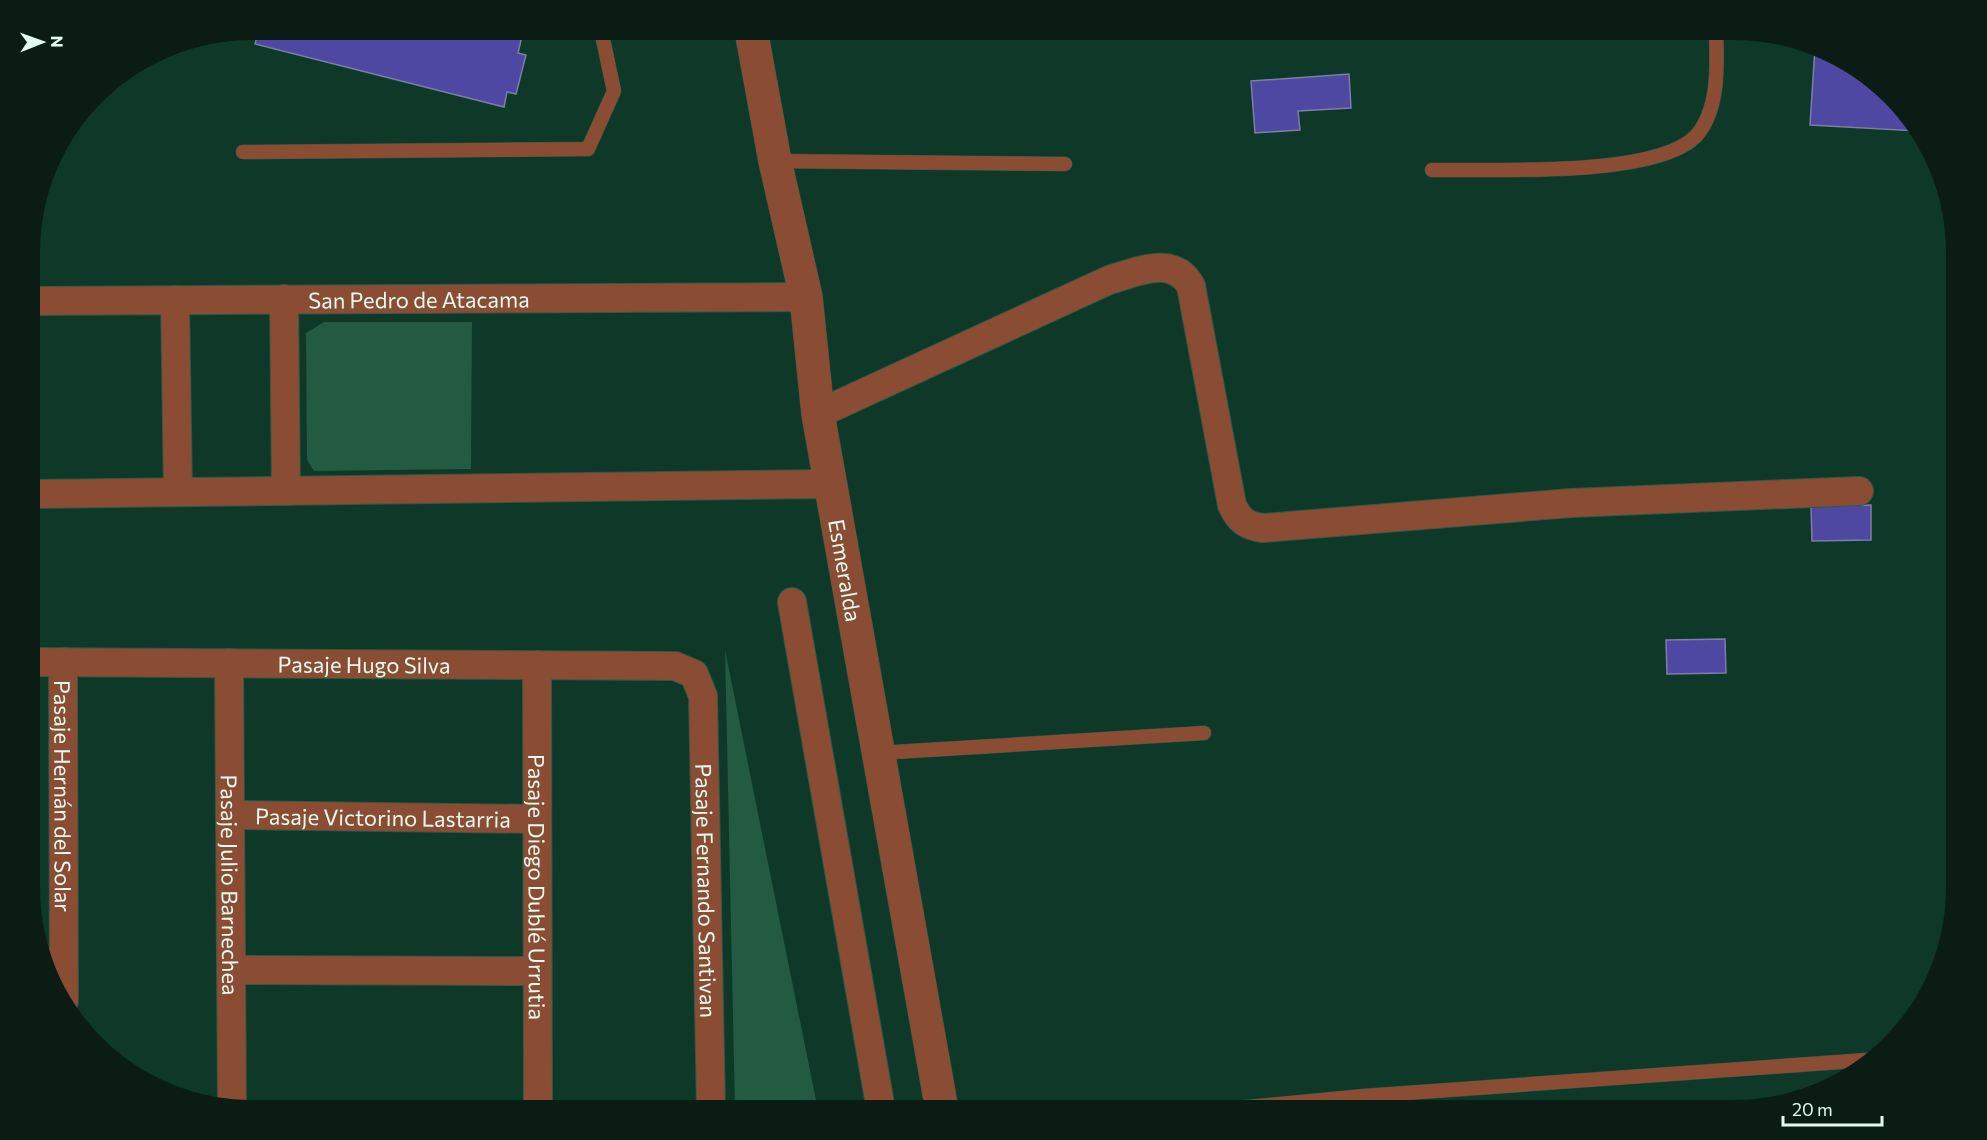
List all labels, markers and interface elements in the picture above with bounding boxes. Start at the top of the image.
north arrow [12,12,72,72]
text: N [48,36,67,48]
street label: San Pedro de Atacama [308,285,530,313]
street label: Esmeralda [823,517,868,624]
street label: Pasaje Hugo Silva [277,650,451,678]
street label: Pasaje Hernán del Solar [50,680,77,912]
street label: Pasaje Diego Dublé Urrutia [524,754,551,1020]
street label: Pasaje Fernando Santivan [691,763,723,1018]
street label: Pasaje Julio Barnechea [216,774,245,996]
street label: Pasaje Victorino Lastarria [255,802,511,832]
scale bar [1783,1089,1882,1127]
text: 20 m [1792,1098,1833,1120]

